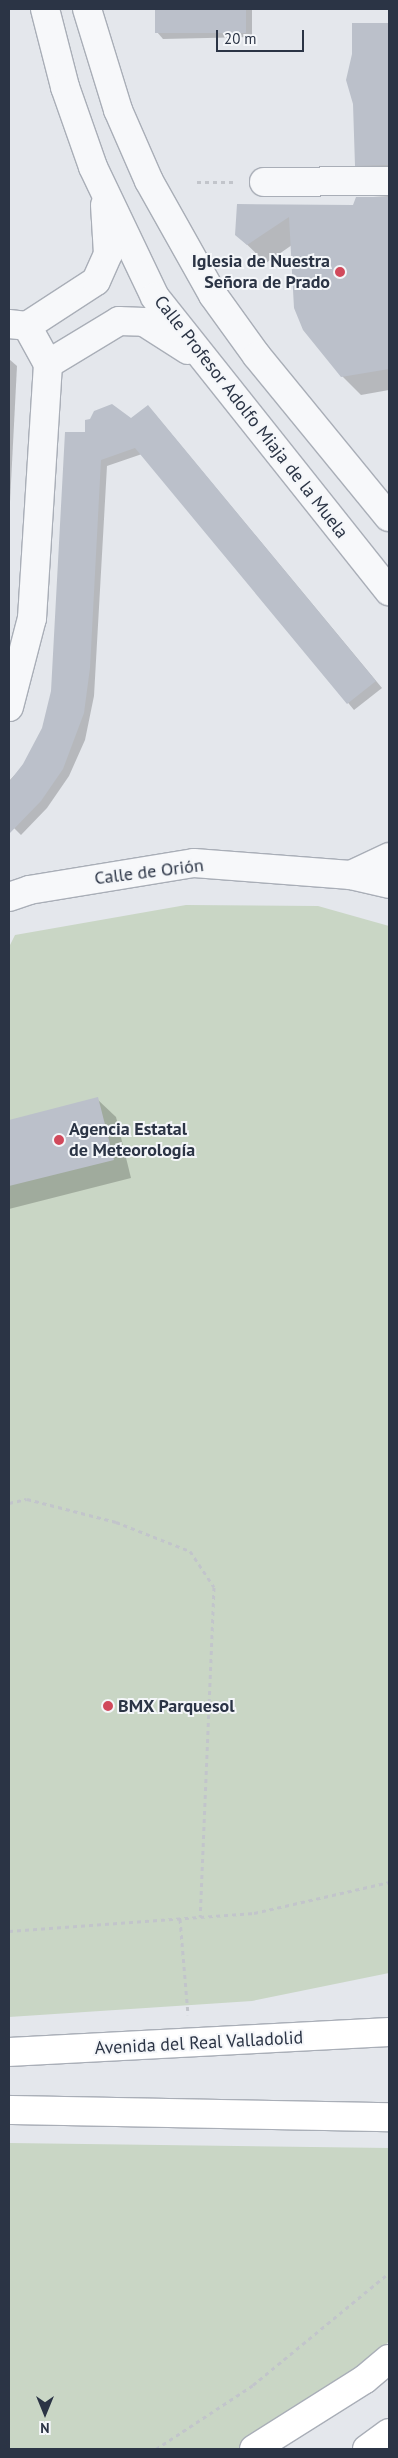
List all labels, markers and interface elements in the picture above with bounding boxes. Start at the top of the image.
scale bar [218,20,306,52]
text: 20 m [224,29,257,48]
place label: Iglesia de Nuestra Señora de Prado [192,251,330,294]
marker: Iglesia de Nuestra Señora de Prado [334,266,346,278]
street label: Calle Profesor Adolfo Miaja de la Muela [149,291,353,543]
street label: Calle de Orión [93,855,205,889]
place label: Agencia Estatal de Meteorología [69,1119,195,1162]
marker: Agencia Estatal de Meteorología [53,1134,65,1146]
place label: BMX Parquesol [118,1695,235,1717]
marker: BMX Parquesol [102,1700,114,1712]
street label: Avenida del Real Valladolid [94,2027,304,2059]
north arrow [20,2388,70,2438]
text: N [40,2419,50,2437]

